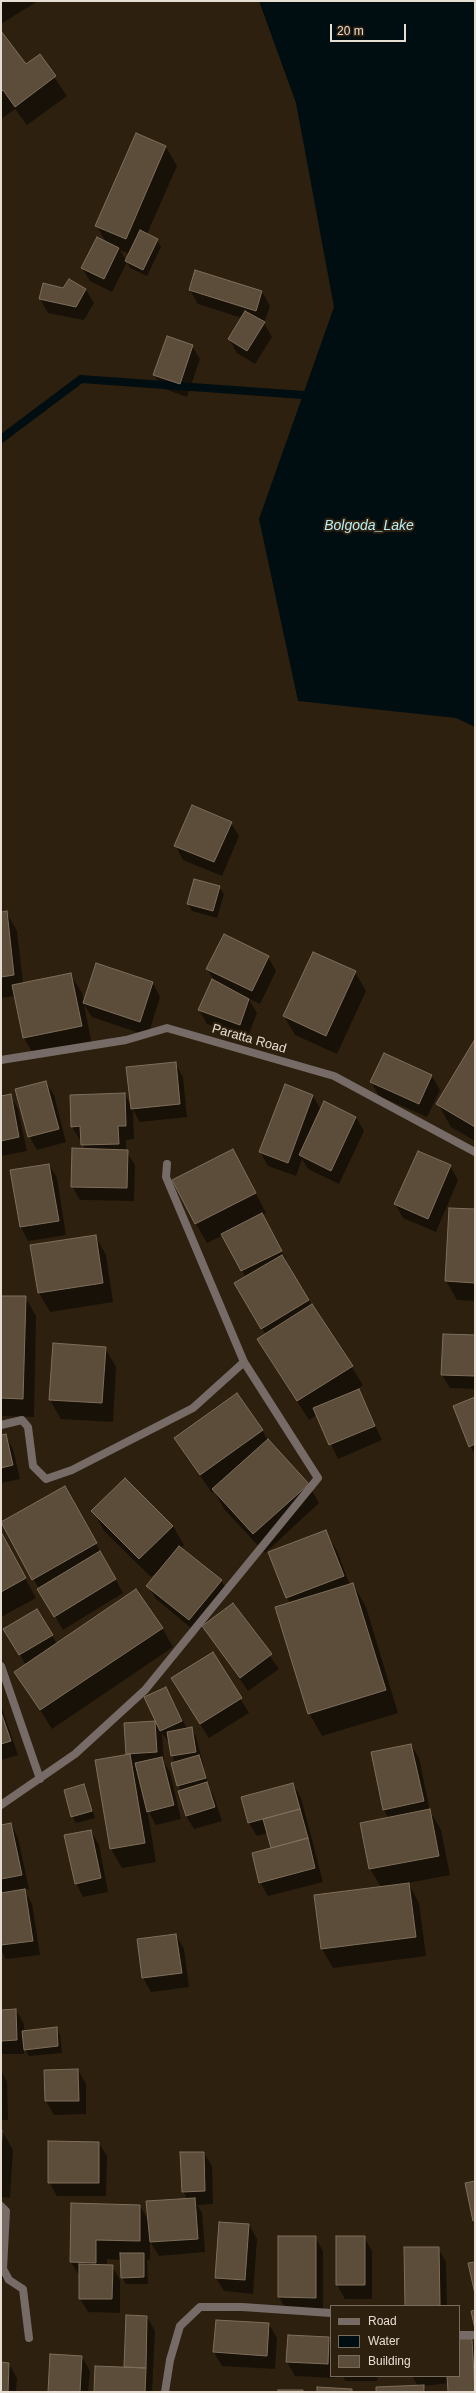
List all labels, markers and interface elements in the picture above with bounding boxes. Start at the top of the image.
scale bar [332,16,408,42]
text: 20 m [337,24,364,38]
water label: Bolgoda_Lake [324,518,414,534]
street label: Paratta Road [210,1021,288,1057]
legend [330,2305,460,2377]
text: Road [368,2314,397,2328]
text: Water [368,2334,400,2348]
text: Building [368,2354,411,2368]

